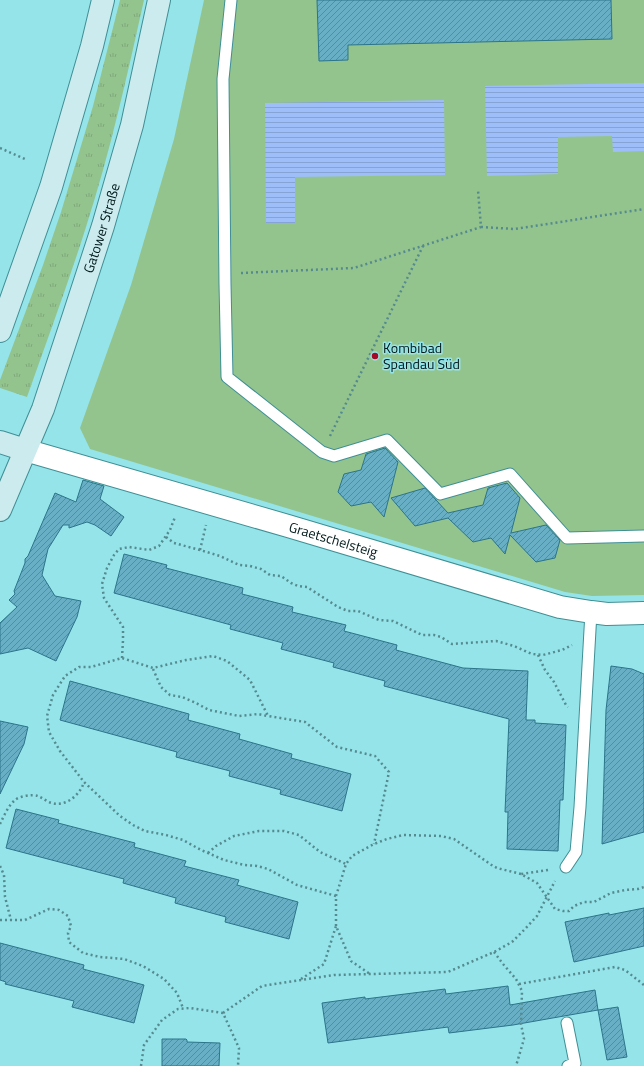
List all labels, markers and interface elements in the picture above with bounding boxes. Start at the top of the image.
street label: Gatower Straße [77,181,125,276]
place label: Kombibad Spandau Süd [383,337,460,374]
marker: Kombibad Spandau Süd [370,351,380,361]
street label: Graetschelsteig [286,516,380,562]

